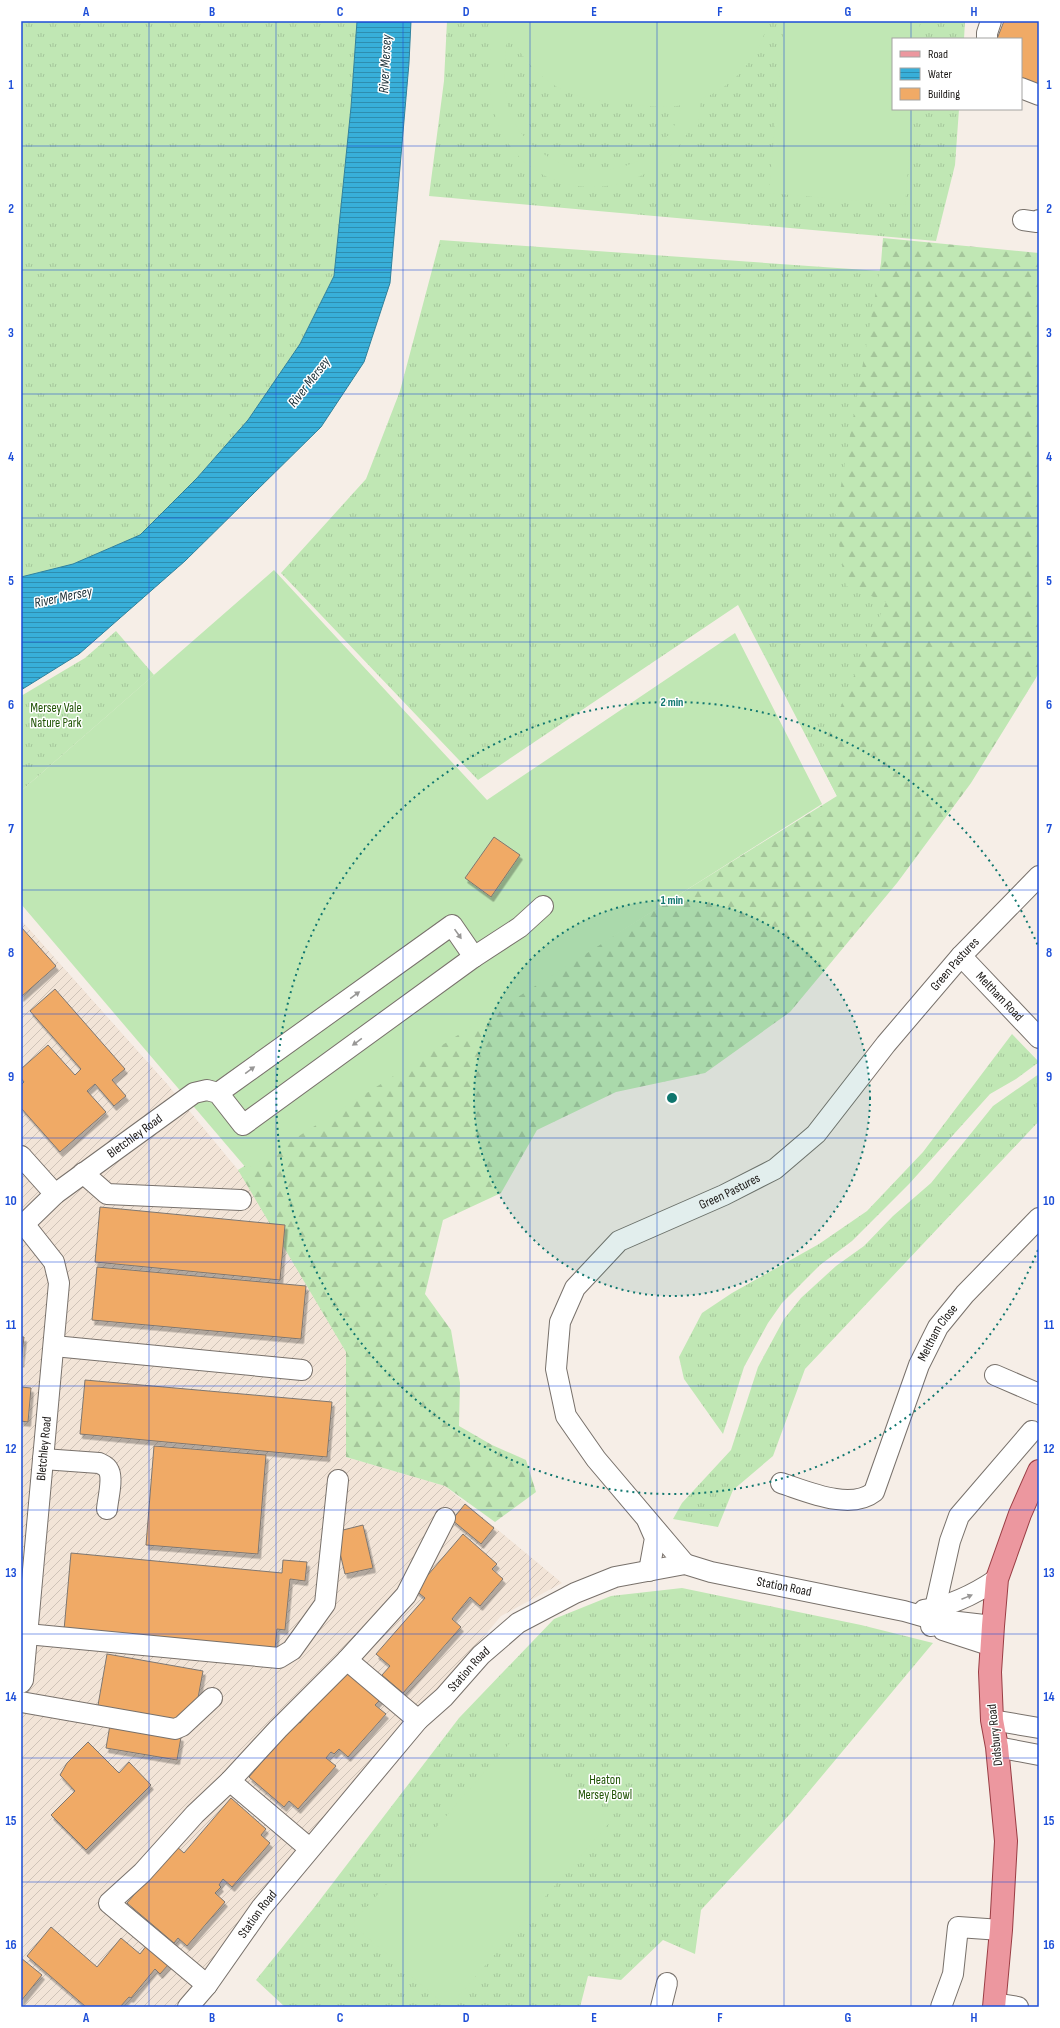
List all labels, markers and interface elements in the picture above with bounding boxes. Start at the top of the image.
text: A [82,4,90,20]
text: B [209,4,215,20]
text: C [337,4,344,20]
text: D [463,4,470,20]
text: E [591,4,597,20]
text: F [717,4,723,20]
text: G [845,4,852,20]
text: H [971,4,978,20]
water label: River Mersey [375,34,395,94]
legend [892,38,1022,110]
text: Road [928,47,948,62]
text: Water [928,67,952,82]
text: 1 [8,77,14,93]
text: 1 [1046,77,1052,93]
text: Building [928,87,960,102]
text: 2 [8,201,14,217]
text: 2 [1046,201,1052,217]
text: 3 [8,325,14,341]
text: 3 [1046,325,1052,341]
water label: River Mersey [284,353,334,410]
text: 4 [8,449,14,465]
text: 4 [1046,449,1052,465]
text: 5 [8,573,14,589]
text: 5 [1046,573,1052,589]
water label: River Mersey [33,582,94,611]
text: 2 min [661,695,683,710]
text: 6 [8,697,14,713]
text: 6 [1046,697,1052,713]
park label: Mersey Vale Nature Park [30,700,82,731]
text: 7 [8,821,14,837]
text: 7 [1046,821,1052,837]
text: 1 min [661,893,683,908]
one-way arrow [454,929,462,940]
street label: Green Pastures [927,934,983,994]
text: 8 [8,945,14,961]
text: 8 [1046,945,1052,961]
street label: Meltham Road [972,969,1027,1025]
one-way arrow [350,990,361,999]
one-way arrow [352,1038,363,1046]
one-way arrow [244,1066,255,1074]
text: 9 [8,1069,14,1085]
text: 9 [1046,1069,1052,1085]
centre of rings [665,1091,679,1105]
street label: Bletchley Road [104,1111,166,1161]
street label: Green Pastures [697,1170,763,1213]
text: 10 [5,1193,17,1209]
text: 10 [1043,1193,1055,1209]
street label: Meltham Close [914,1301,961,1364]
text: 11 [6,1317,16,1333]
text: 11 [1044,1317,1054,1333]
street label: Bletchley Road [33,1416,55,1481]
text: 12 [6,1441,17,1457]
text: 12 [1044,1441,1055,1457]
text: 13 [6,1565,17,1581]
text: 13 [1044,1565,1055,1581]
street label: Station Road [755,1573,813,1600]
one-way arrow [962,1593,974,1599]
street label: Station Road [444,1643,493,1695]
text: 14 [5,1689,17,1705]
text: 14 [1043,1689,1055,1705]
street label: Didsbury Road [984,1703,1006,1767]
park label: Heaton Mersey Bowl [578,1772,632,1803]
text: 15 [6,1813,17,1829]
text: 15 [1044,1813,1055,1829]
street label: Station Road [234,1887,280,1941]
text: 16 [5,1937,17,1953]
text: 16 [1043,1937,1055,1953]
text: A [82,2010,90,2026]
text: B [209,2010,215,2026]
text: C [337,2010,344,2026]
text: D [463,2010,470,2026]
text: E [591,2010,597,2026]
text: F [717,2010,723,2026]
text: G [845,2010,852,2026]
text: H [971,2010,978,2026]

